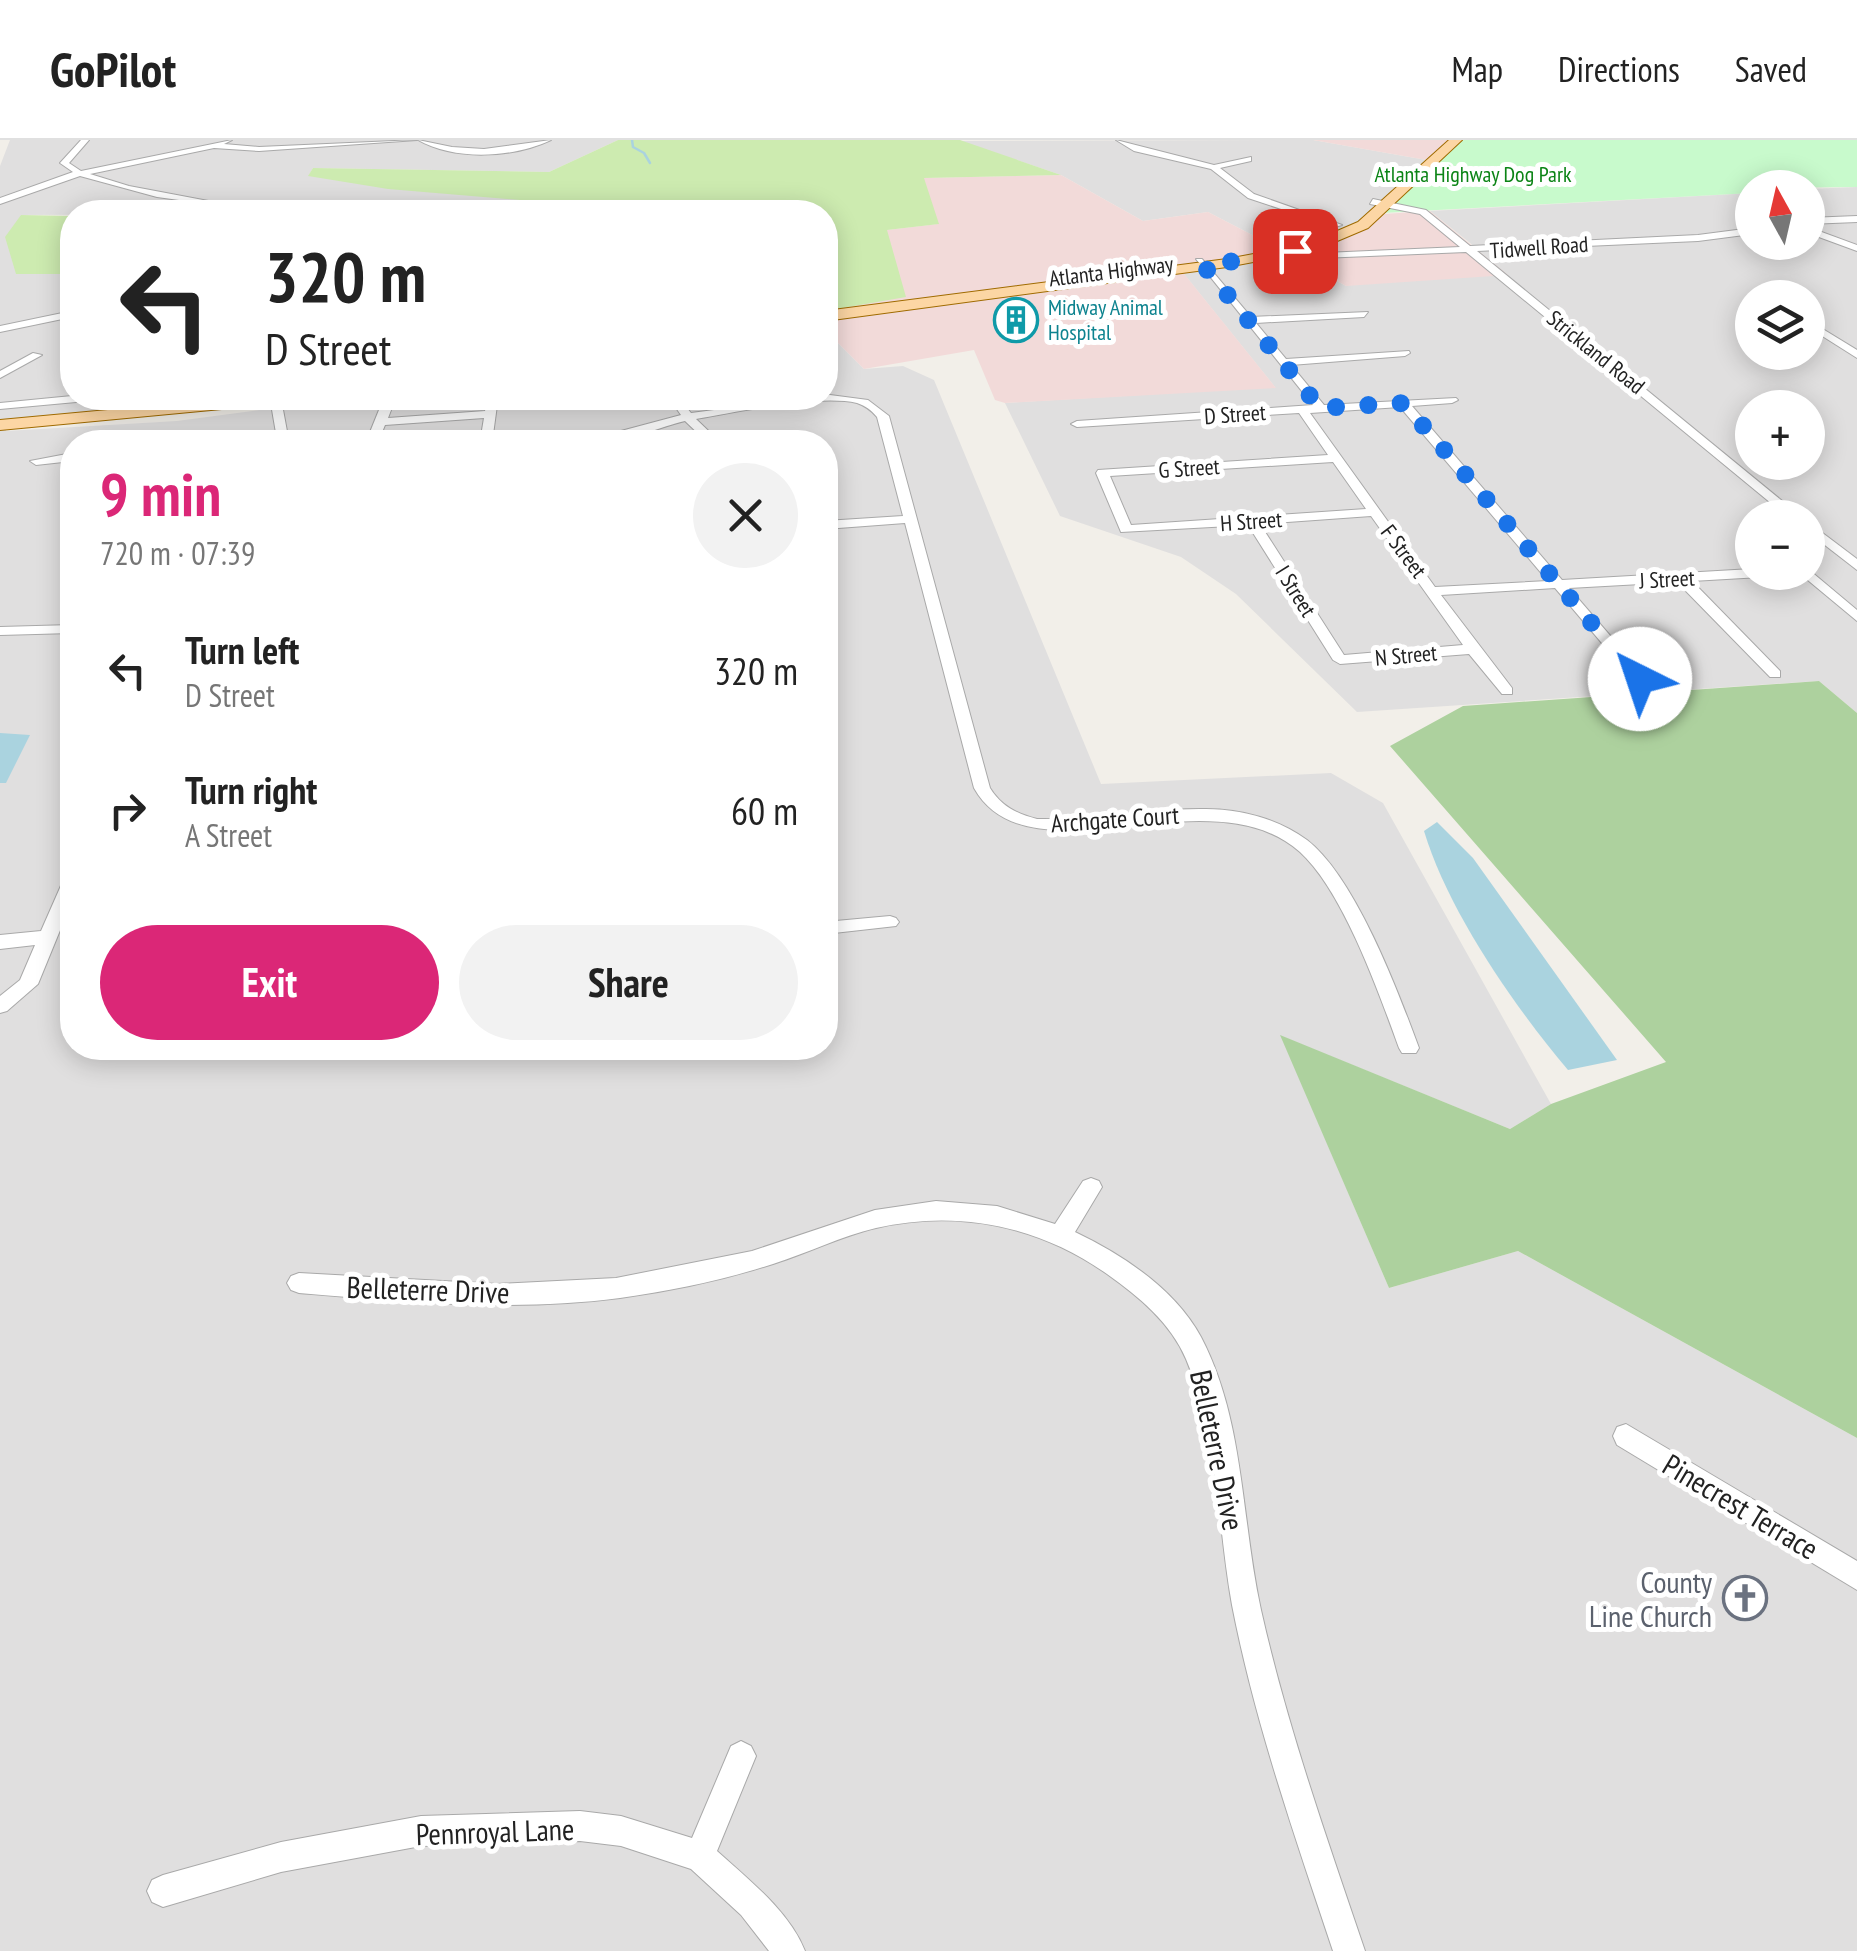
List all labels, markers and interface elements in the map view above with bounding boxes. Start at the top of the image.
text: GoPilot [50,38,176,100]
text: Map [1452,46,1503,92]
text: Directions [1558,46,1680,92]
text: Saved [1735,46,1807,92]
park label: Atlanta Highway Dog Park [1375,160,1572,188]
north arrow [1735,170,1825,260]
map controls [1735,170,1825,590]
pin [1253,209,1338,294]
icon: arrive [1268,224,1323,279]
street label: Tidwell Road [1489,230,1589,264]
text: 320 m [265,231,426,321]
icon: left [100,240,230,370]
street label: Atlanta Highway [1047,249,1175,293]
button: layers [1735,280,1825,370]
place label: Midway Animal Hospital [1048,293,1164,346]
building icon: Midway Animal Hospital [993,297,1039,343]
street label: Strickland Road [1541,304,1651,400]
text: D Street [265,319,391,377]
button: + [1735,390,1825,480]
street label: D Street [1203,398,1267,430]
street label: G Street [1158,452,1220,484]
text: 9 min [100,455,221,533]
button: close [693,463,798,568]
button: − [1735,500,1825,590]
street label: H Street [1219,505,1283,537]
street label: F Street [1375,519,1433,583]
text: 720 m · 07:39 [100,532,255,574]
street label: I Street [1269,560,1323,622]
street label: J Street [1638,564,1695,594]
text: Turn left [185,625,299,674]
position arrow [1588,627,1692,731]
street label: N Street [1374,638,1438,672]
icon: left [100,643,155,698]
text: 320 m [714,646,798,695]
text: D Street [185,674,275,716]
text: Turn right [185,765,317,814]
icon: right [100,783,155,838]
text: 60 m [731,786,798,835]
street label: Archgate Court [1050,799,1180,839]
text: A Street [185,814,272,856]
button: Exit [100,925,439,1040]
button: Share [459,925,798,1040]
street label: Belleterre Drive [346,1267,510,1311]
street label: Belleterre Drive [1182,1366,1254,1534]
street label: Pinecrest Terrace [1656,1444,1826,1568]
place label: County Line Church [1589,1562,1713,1635]
church icon: County Line Church [1722,1575,1768,1621]
street label: Pennroyal Lane [415,1809,575,1853]

